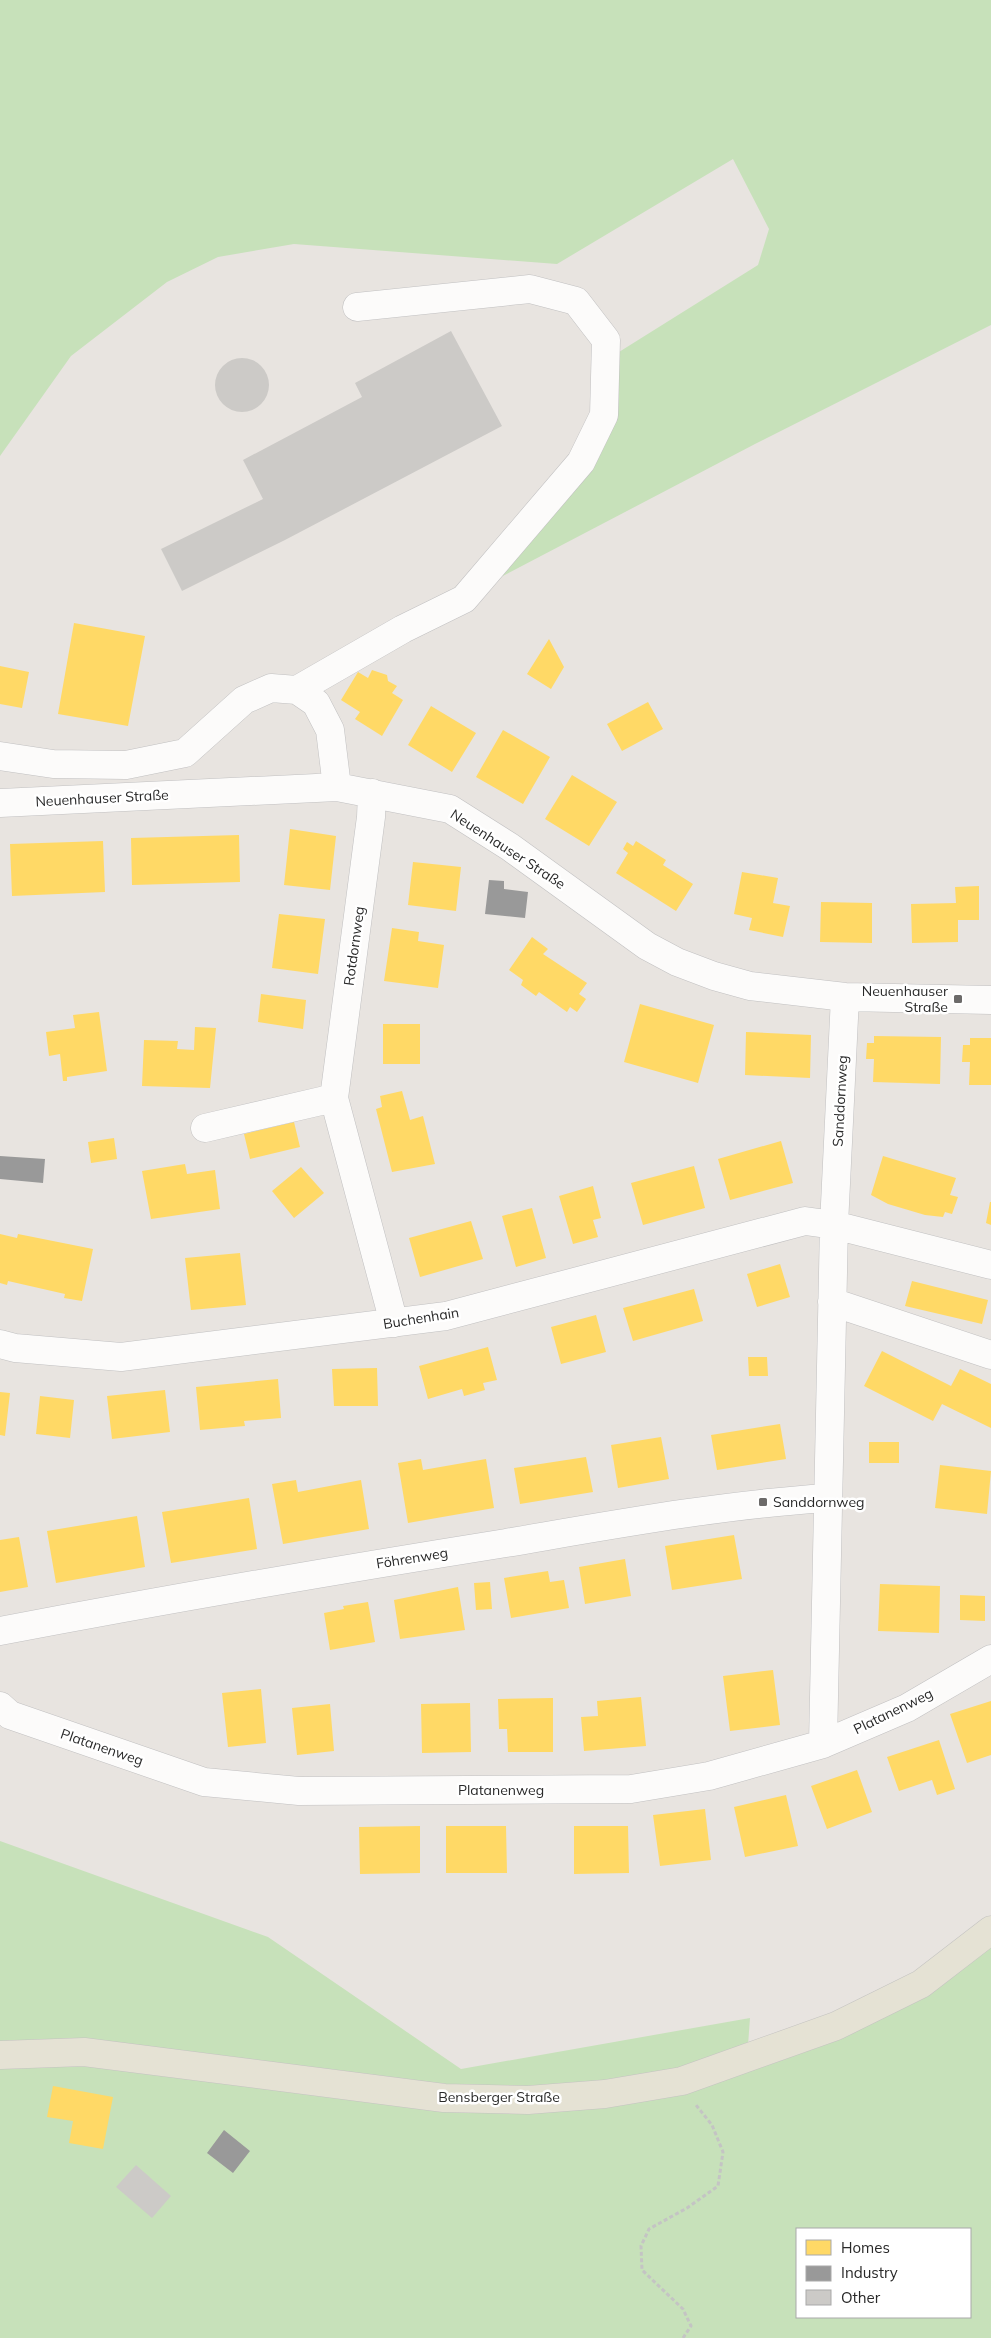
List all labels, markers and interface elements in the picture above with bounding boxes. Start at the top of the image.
street label: Neuenhauser Straße [35,786,169,810]
street label: Neuenhauser Straße [447,805,569,893]
street label: Rotdornweg [340,905,368,987]
place label: Neuenhauser Straße [862,982,949,1016]
marker: Neuenhauser Straße [952,993,964,1005]
street label: Sanddornweg [829,1055,851,1147]
street label: Buchenhain [382,1303,460,1333]
place label: Sanddornweg [773,1493,864,1511]
marker: Sanddornweg [757,1496,769,1508]
street label: Föhrenweg [375,1543,449,1573]
street label: Platanenweg [850,1684,936,1738]
street label: Platanenweg [58,1724,146,1770]
street label: Platanenweg [458,1781,544,1799]
street label: Bensberger Straße [438,2088,560,2106]
legend [796,2228,971,2318]
text: Homes [841,2238,890,2257]
text: Industry [841,2263,898,2282]
text: Other [841,2288,881,2307]

